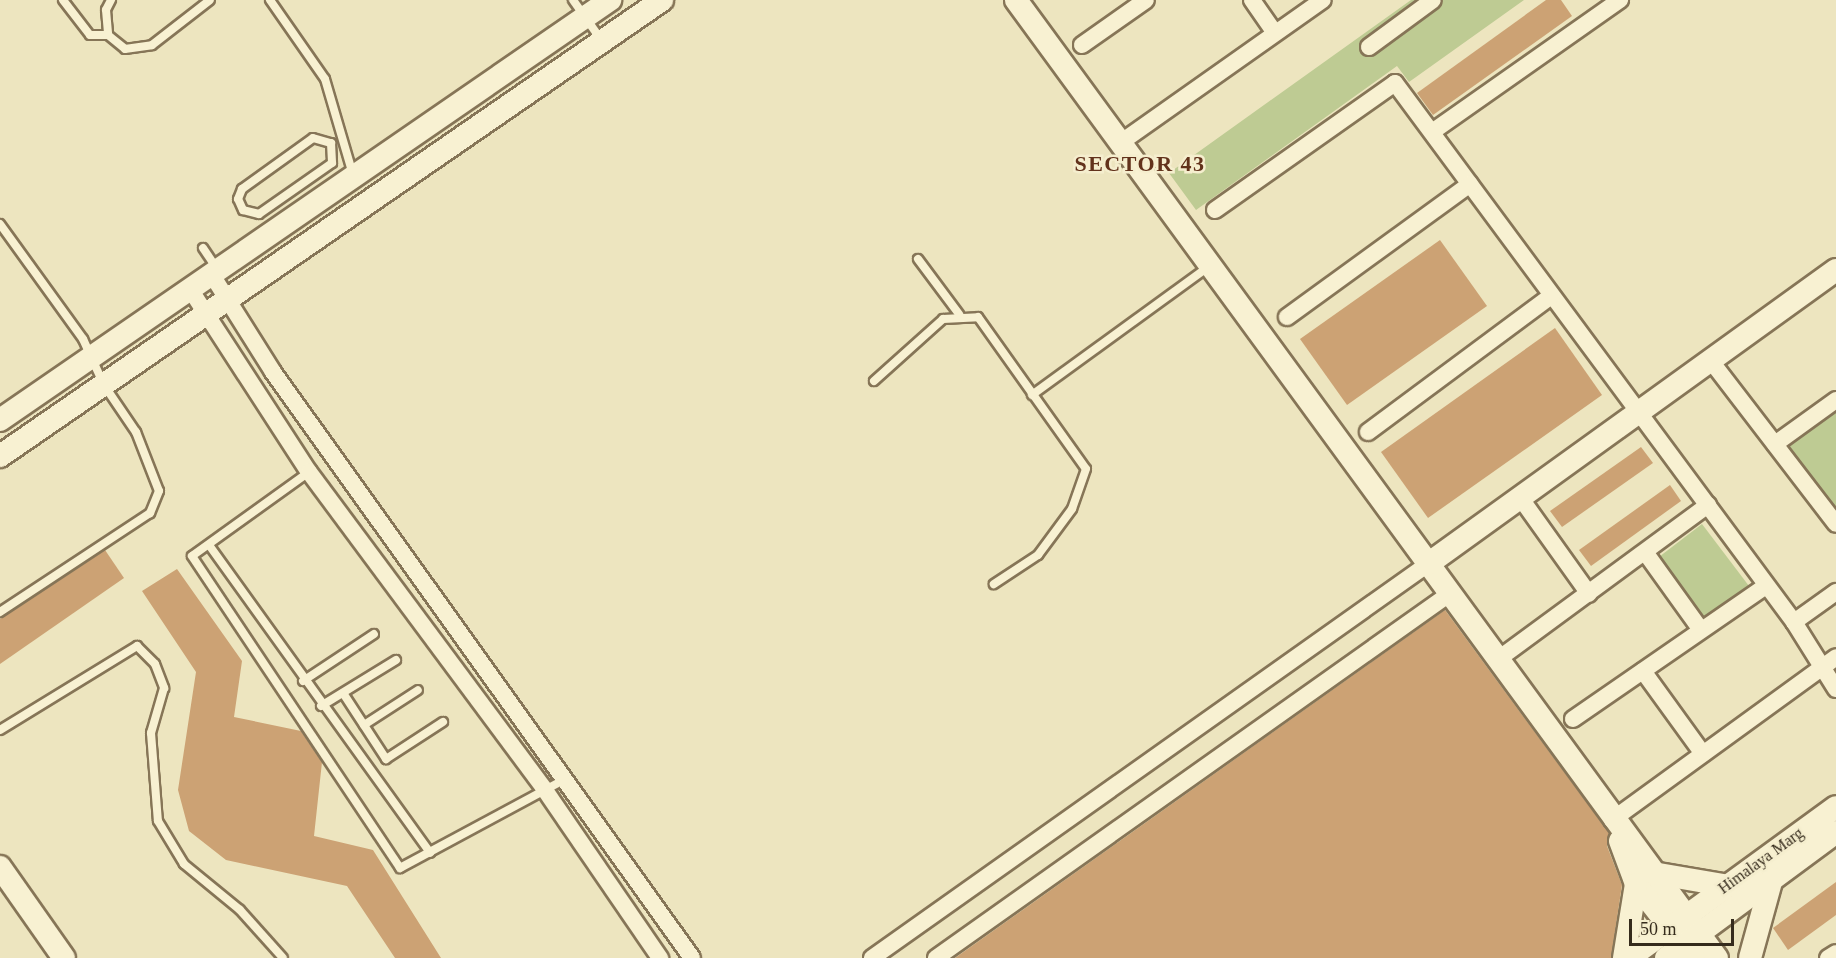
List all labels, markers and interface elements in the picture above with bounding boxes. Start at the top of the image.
district label: SECTOR 43 [1074,151,1206,177]
street label: Himalaya Marg [1715,824,1807,898]
scale bar [1632,907,1737,945]
text: 50 m [1640,919,1677,939]

